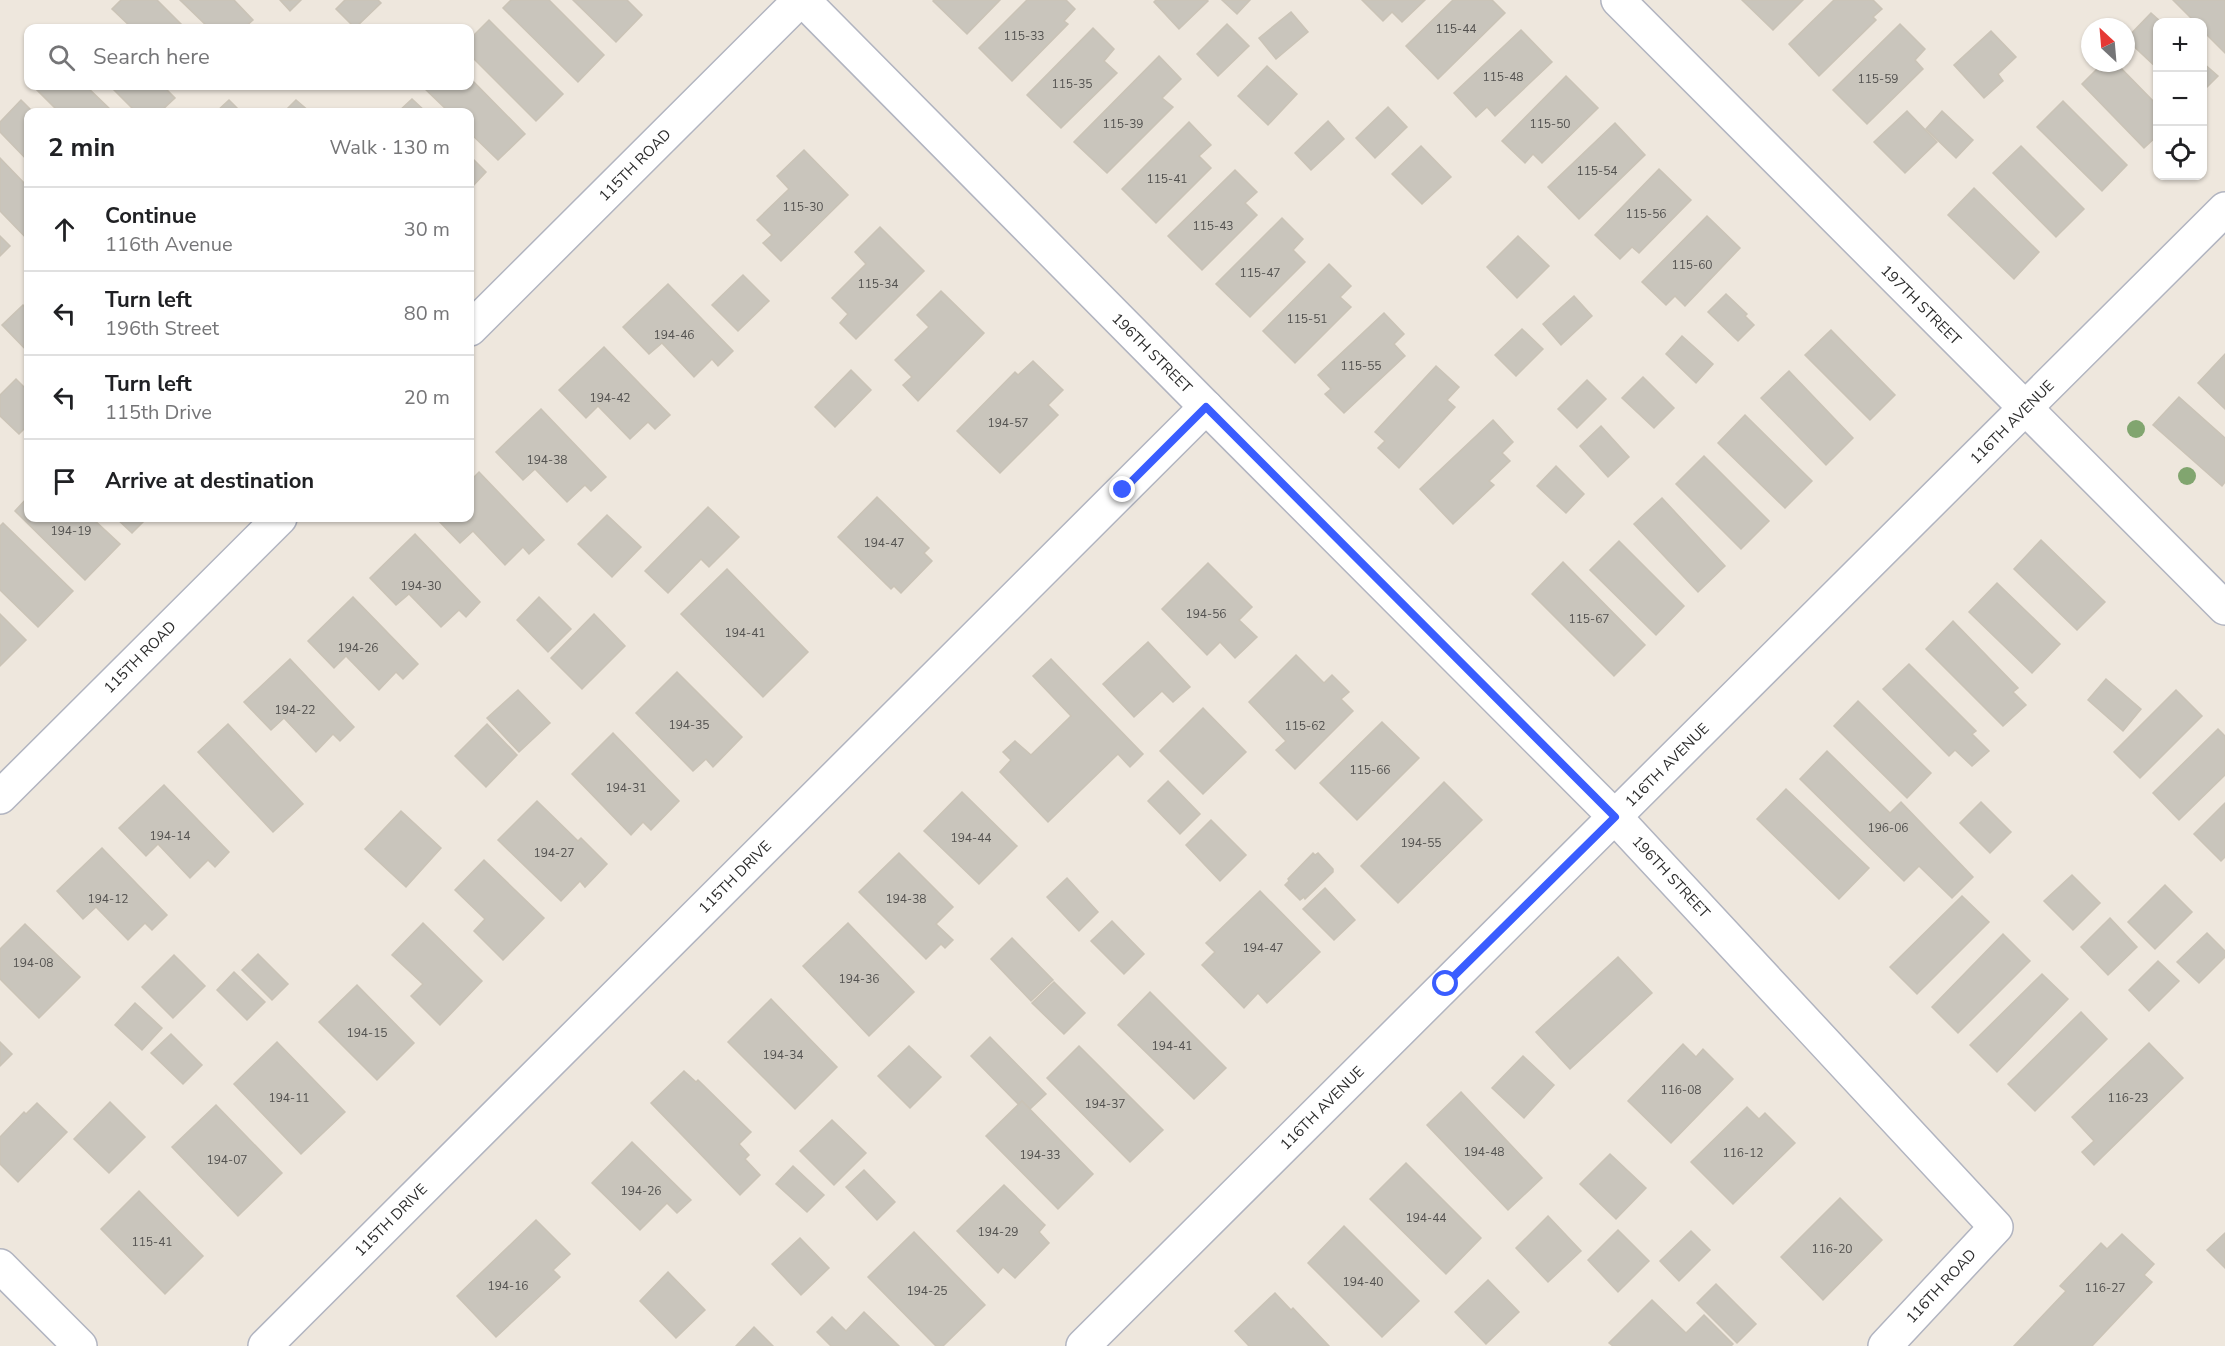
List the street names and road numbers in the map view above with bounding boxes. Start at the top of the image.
street label: 115TH ROAD [594,124,676,206]
street label: 197TH STREET [1877,261,1965,349]
street label: 196TH STREET [1108,309,1196,397]
street label: 116TH AVENUE [1966,376,2058,468]
street label: 115TH ROAD [99,616,181,698]
street label: 116TH AVENUE [1621,719,1713,811]
street label: 196TH STREET [1628,832,1714,922]
street label: 115TH DRIVE [694,836,776,918]
street label: 116TH AVENUE [1276,1062,1368,1154]
street label: 115TH DRIVE [350,1179,432,1261]
street label: 116TH ROAD [1901,1245,1981,1327]

